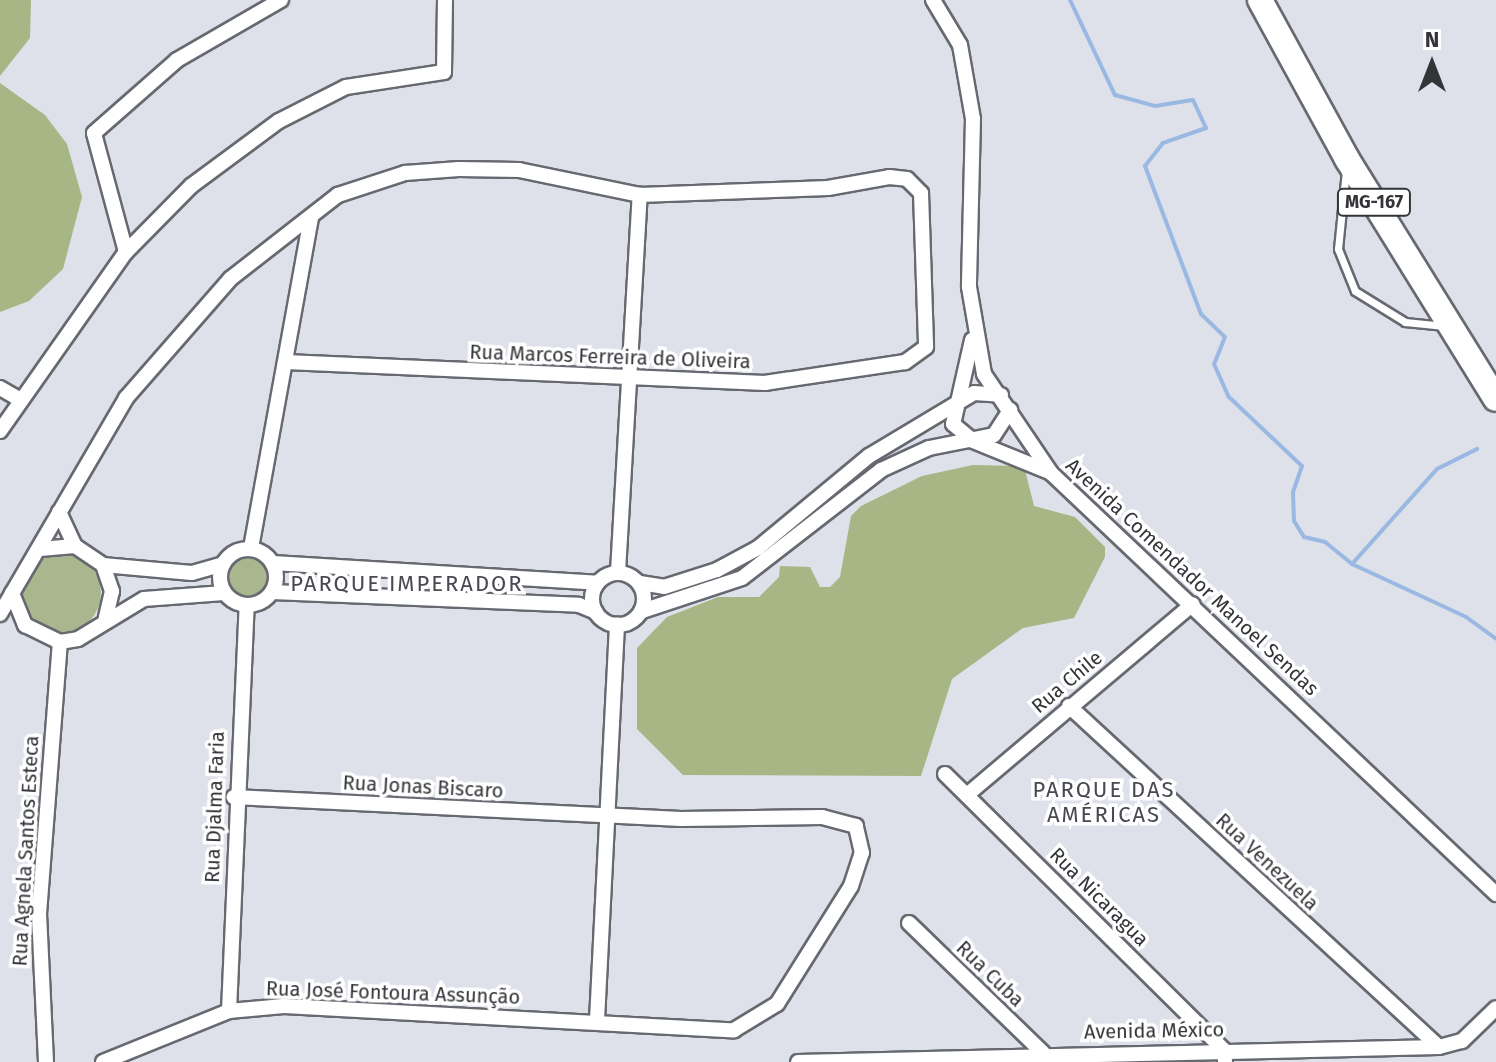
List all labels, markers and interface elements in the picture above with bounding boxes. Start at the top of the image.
north arrow [1392,24,1472,104]
text: N [1425,26,1439,53]
road number: MG-167 [1336,188,1412,216]
street label: Rua Marcos Ferreira de Oliveira [469,340,751,374]
street label: Avenida Comendador Manoel Sendas [1061,453,1323,701]
district label: PARQUE IMPERADOR [290,571,524,597]
street label: Rua Chile [1027,646,1107,718]
street label: Rua Djalma Faria [200,731,230,883]
street label: Rua Agnela Santos Esteca [8,735,44,967]
street label: Rua Jonas Biscaro [342,771,504,803]
district label: PARQUE DAS AMÉRICAS [1032,776,1176,828]
street label: Rua Venezuela [1211,808,1323,916]
street label: Rua Nicaragua [1045,843,1153,951]
street label: Rua Cuba [951,936,1029,1012]
street label: Rua José Fontoura Assunção [265,977,521,1009]
street label: Avenida México [1084,1018,1224,1044]

